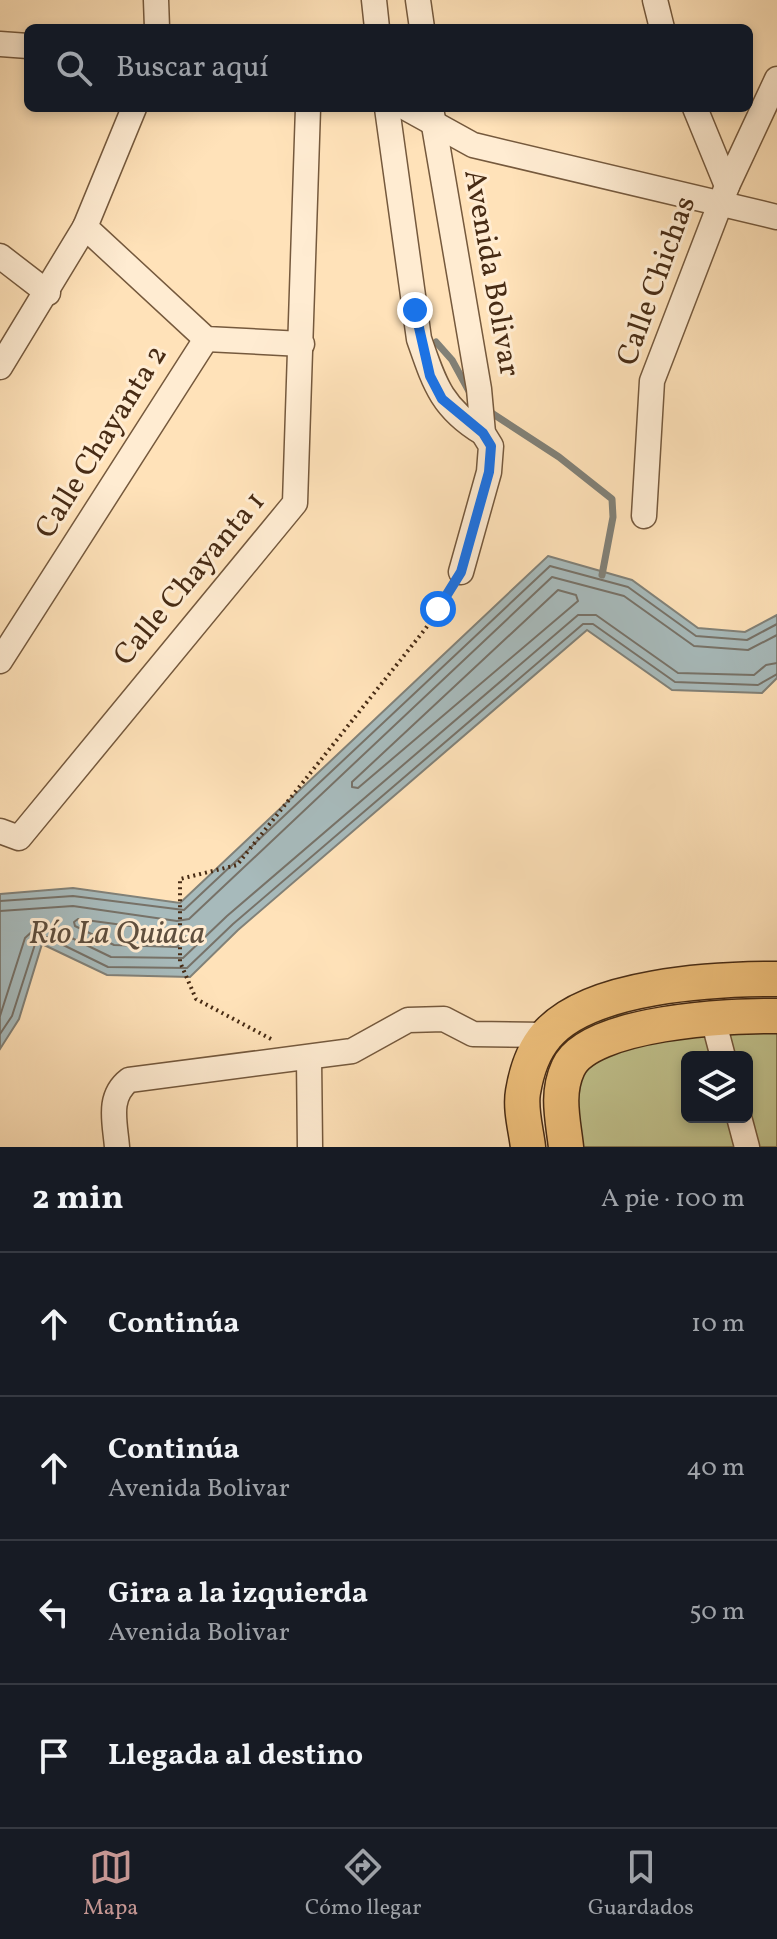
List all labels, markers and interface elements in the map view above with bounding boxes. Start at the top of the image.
search box [24,24,753,112]
icon: search [52,46,96,90]
text: Buscar aquí [116,47,269,89]
street label: Avenida Bolivar [452,166,530,380]
street label: Calle Chichas [607,190,707,372]
route end [397,292,433,328]
street label: Calle Chayanta 2 [26,337,178,547]
street label: Calle Chayanta 1 [104,483,276,675]
route start [420,591,456,627]
water label: Río La Quiaca [29,913,205,957]
map controls [681,1051,753,1123]
button: layers [681,1051,753,1123]
text: 2 min [32,1176,124,1223]
text: A pie · 100 m [601,1181,745,1217]
icon: ahead [32,1302,76,1346]
text: Continúa [108,1303,240,1345]
text: 10 m [691,1306,745,1342]
text: Continúa [108,1429,240,1471]
icon: ahead [32,1446,76,1490]
text: 40 m [686,1450,745,1486]
text: Avenida Bolivar [108,1471,290,1507]
text: Gira a la izquierda [108,1573,368,1615]
icon: left [32,1590,76,1634]
text: 50 m [689,1594,745,1630]
text: Avenida Bolivar [108,1615,290,1651]
icon: arrive [32,1734,76,1778]
text: Llegada al destino [108,1735,363,1777]
tab: Mapa [83,1845,138,1924]
tab: Cómo llegar [305,1845,422,1924]
tab: Guardados [588,1845,694,1924]

